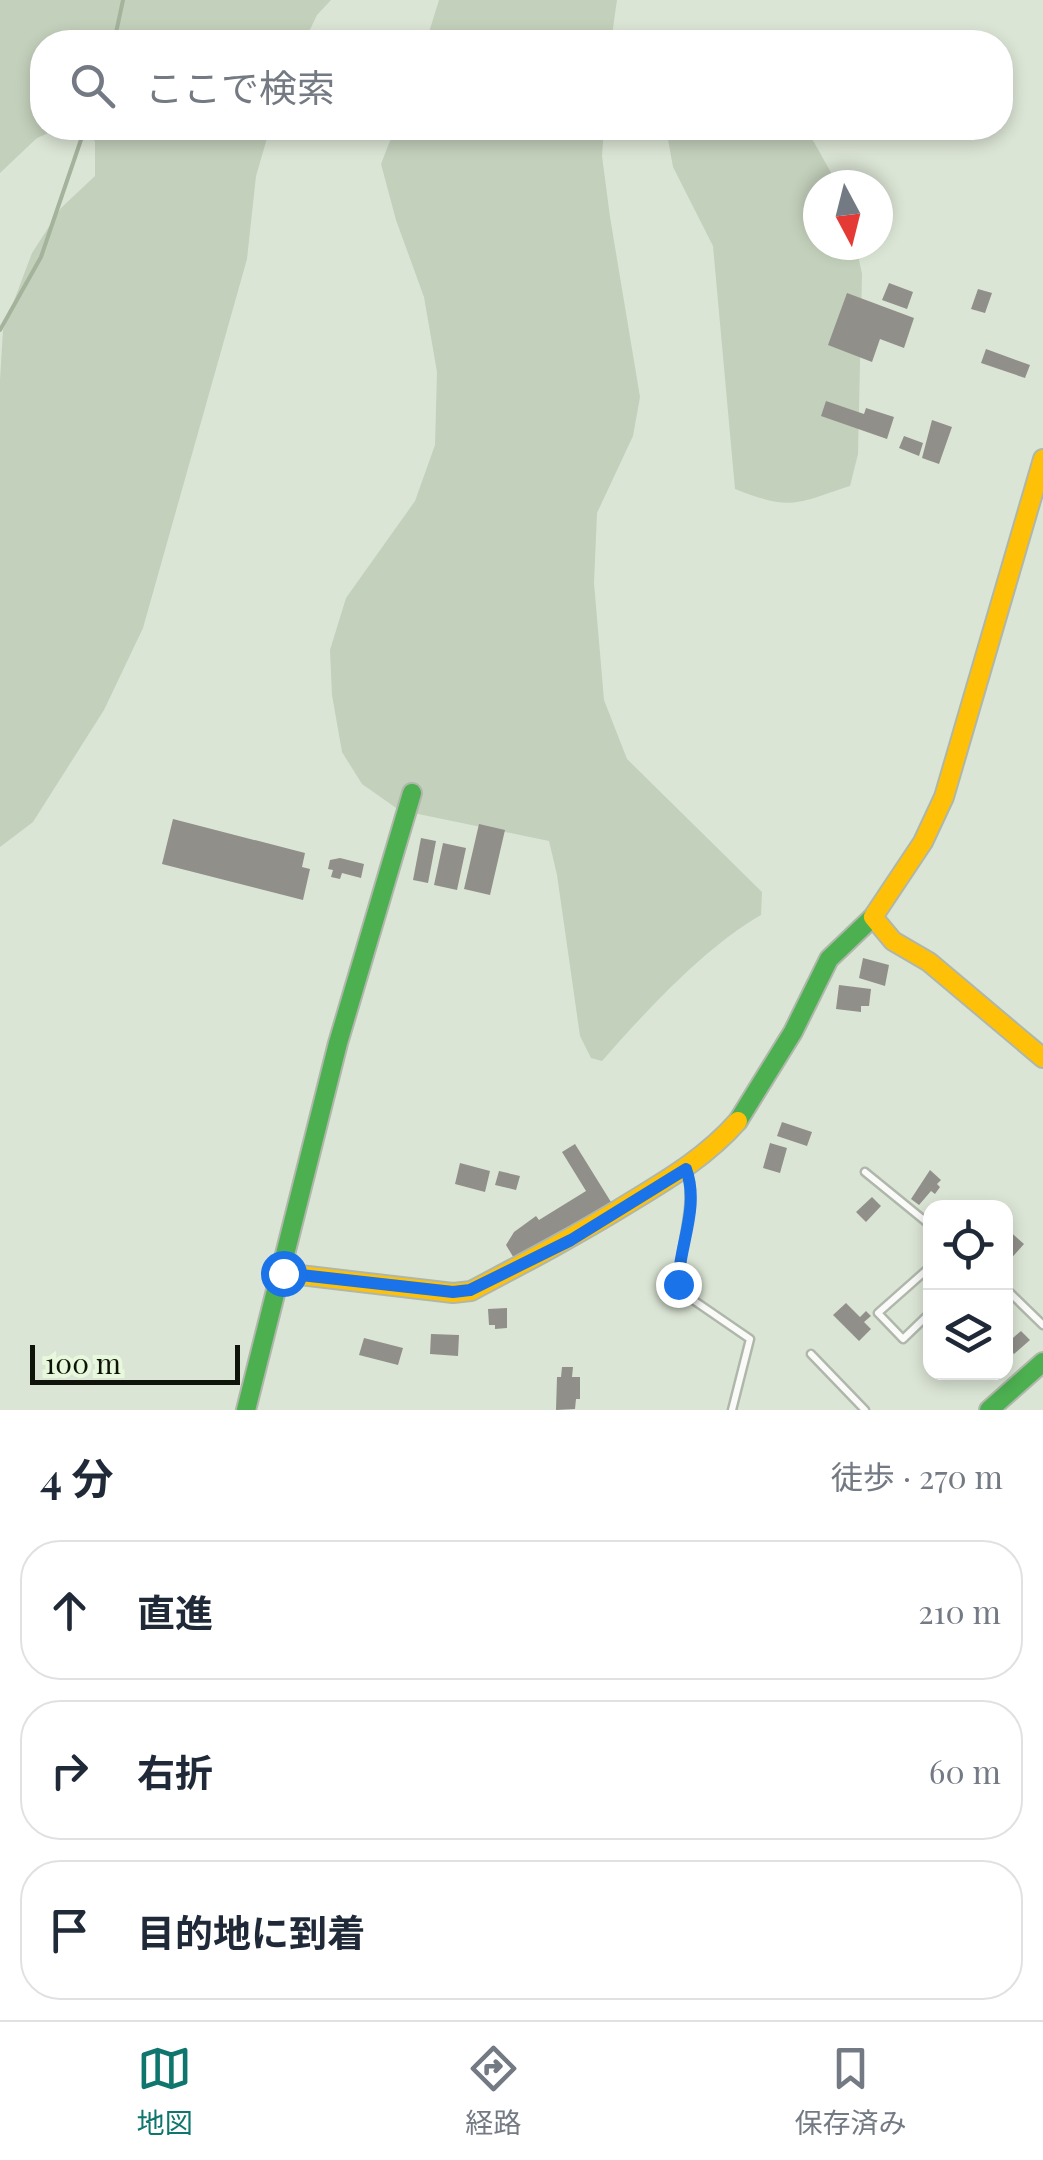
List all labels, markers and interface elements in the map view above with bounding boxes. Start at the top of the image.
search box [30,30,1013,140]
icon: search [65,58,120,113]
text: ここで検索 [145,61,335,112]
north arrow [803,170,893,260]
map controls [923,1200,1013,1380]
button: locate [923,1200,1013,1290]
route start [261,1251,307,1297]
route end [656,1262,702,1308]
button: layers [923,1290,1013,1380]
scale bar [30,1340,240,1384]
text: 100 m [45,1344,121,1381]
text: 4 分 [40,1449,114,1505]
text: 徒歩 · 270 m [831,1454,1003,1497]
icon: ahead [42,1583,97,1638]
text: 直進 [137,1586,213,1637]
text: 210 m [918,1589,1001,1632]
icon: right [42,1743,97,1798]
text: 右折 [137,1746,213,1797]
text: 60 m [929,1749,1001,1792]
icon: arrive [42,1903,97,1958]
text: 目的地に到着 [137,1906,365,1957]
tab: 地図 [136,2041,193,2141]
tab: 経路 [465,2041,522,2141]
tab: 保存済み [794,2041,907,2141]

